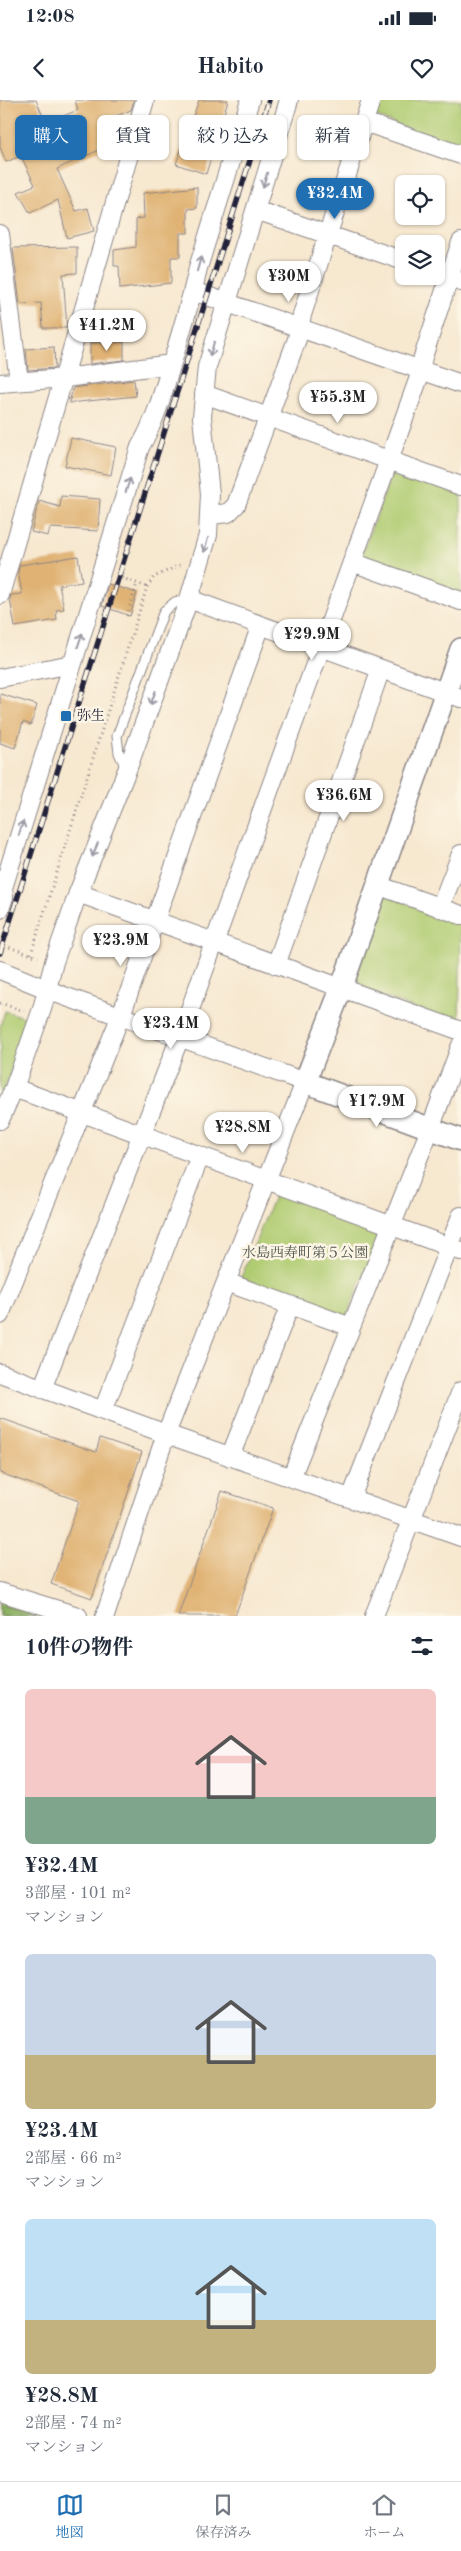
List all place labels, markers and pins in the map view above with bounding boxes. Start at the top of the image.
pin: ¥32.4M [294,178,376,220]
pin: ¥30M [259,260,319,303]
pin: ¥41.2M [66,310,148,352]
pin: ¥55.3M [297,382,379,424]
pin: ¥29.9M [271,618,353,661]
place label: 弥生 [77,708,105,723]
marker: 弥生 [59,709,73,723]
pin: ¥36.6M [303,780,385,822]
pin: ¥23.9M [80,924,162,967]
pin: ¥23.4M [130,1008,212,1050]
pin: ¥17.9M [336,1086,418,1128]
pin: ¥28.8M [202,1112,284,1154]

